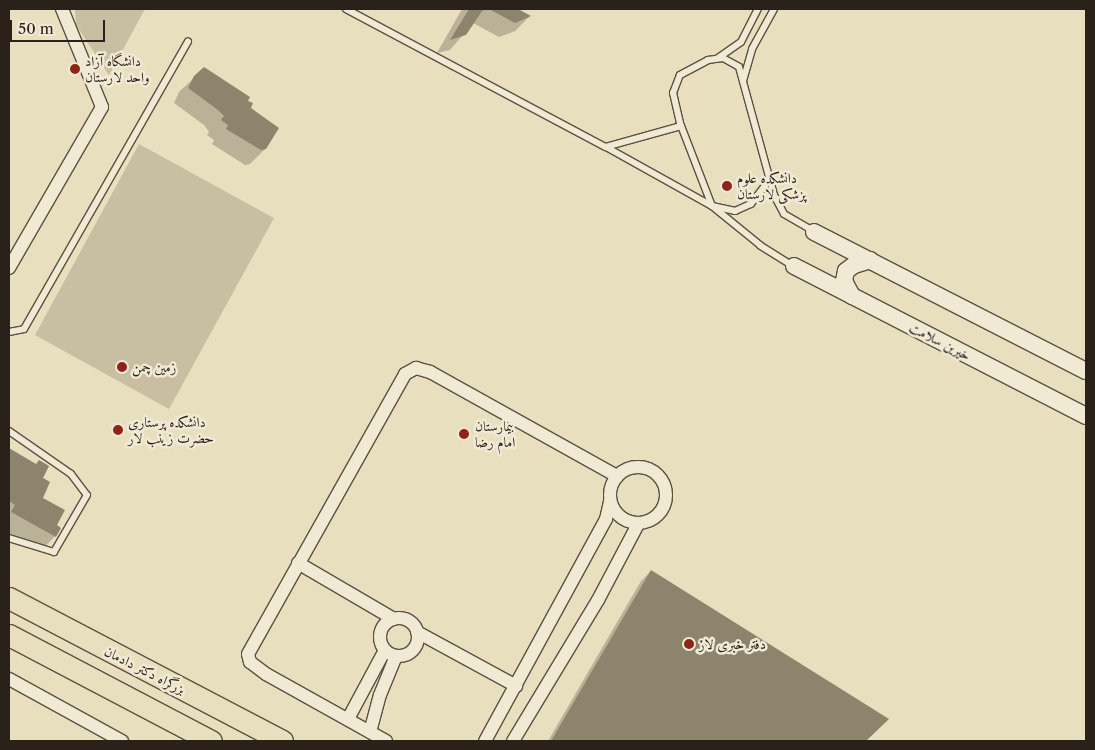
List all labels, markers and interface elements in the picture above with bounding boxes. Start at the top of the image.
scale bar [12,10,108,42]
text: 50 m [18,19,54,38]
place label: دانشگاه آزاد واحد لارستان [85,53,150,85]
marker: دانشگاه آزاد واحد لارستان [69,63,81,75]
place label: دانشکده علوم پزشکی لارستان [737,170,806,202]
marker: دانشکده علوم پزشکی لارستان [721,180,733,192]
street label: خیرین سلامت [907,318,973,364]
place label: زمین چمن [132,359,176,375]
marker: زمین چمن [116,361,128,373]
place label: دانشکده پرستاری حضرت زینب لار [128,414,214,447]
place label: بیمارستان امام رضا [475,418,515,451]
marker: دانشکده پرستاری حضرت زینب لار [112,424,124,436]
marker: بیمارستان امام رضا [457,427,471,441]
place label: دفتر خبری لاز [699,636,766,652]
marker: دفتر خبری لاز [683,638,695,650]
street label: بزرگراه دکتر دادمان [102,642,188,698]

